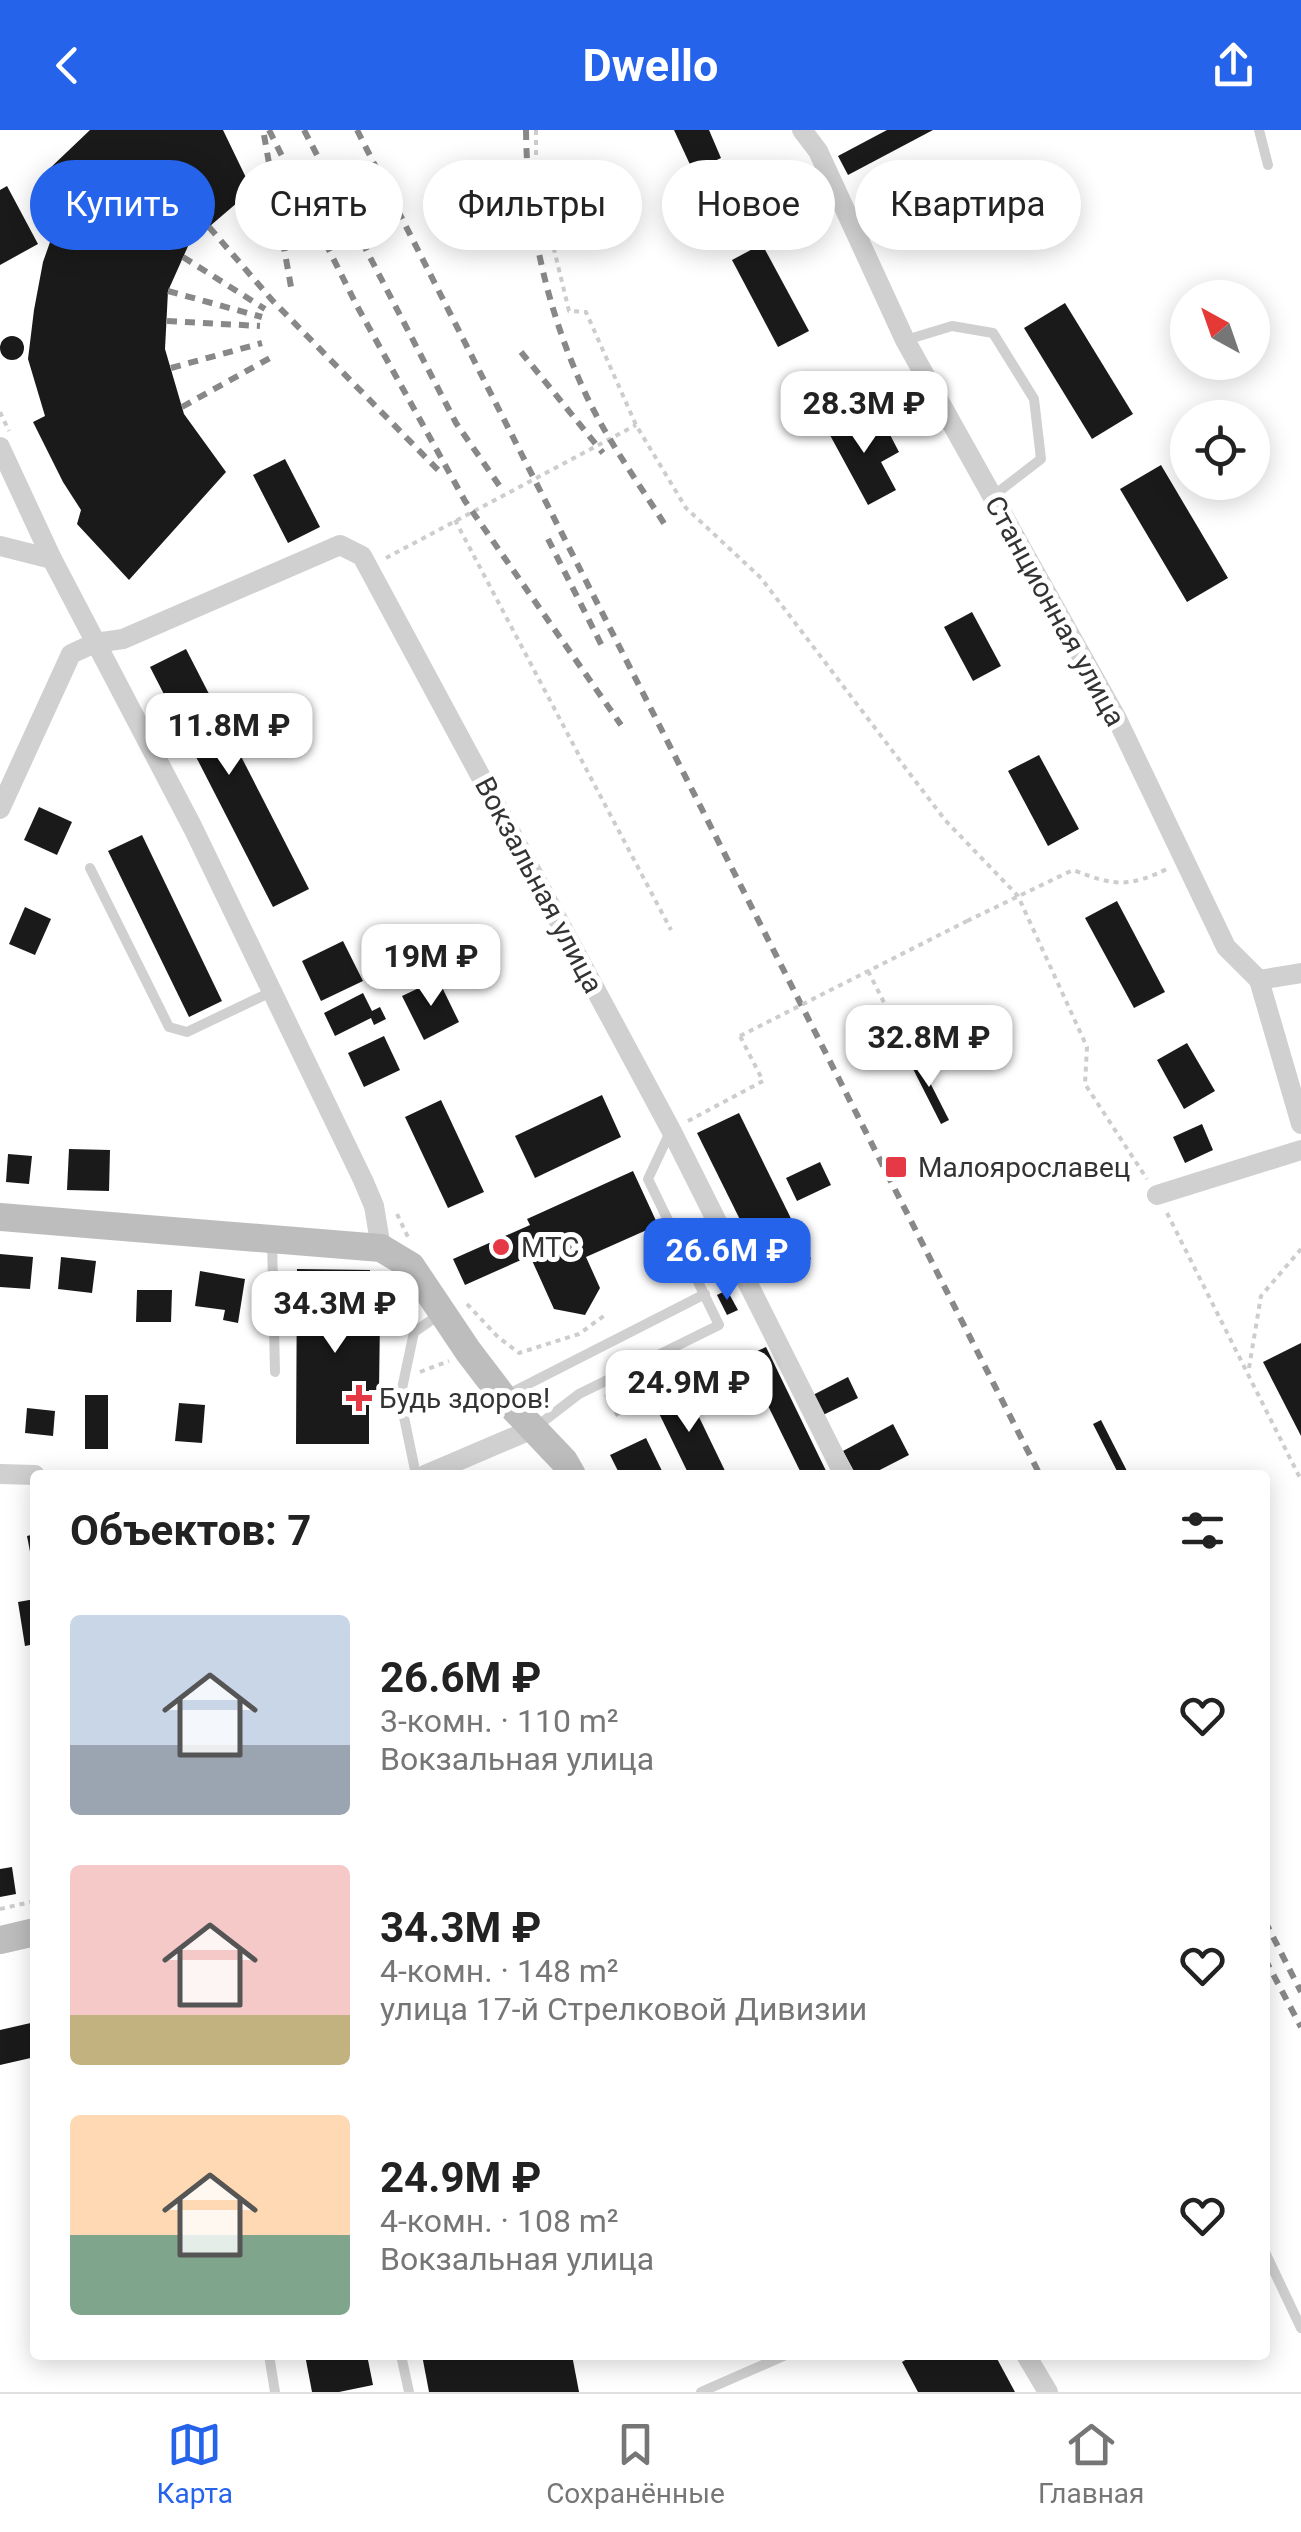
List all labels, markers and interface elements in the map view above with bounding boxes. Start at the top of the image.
icon: back [40,38,95,93]
icon: share [1206,38,1261,93]
text: Dwello [583,39,718,92]
chip: Купить [30,160,215,250]
chip: Снять [235,160,403,250]
chip: Фильтры [423,160,642,250]
chip: Новое [662,160,835,250]
chip: Квартира [855,160,1081,250]
north arrow [1170,280,1270,380]
map controls [1170,280,1270,500]
pin: 28.3M ₽ [772,371,956,456]
text: 28.3M ₽ [803,384,925,422]
button: locate [1170,400,1270,500]
street label: Станционная улица [978,490,1132,732]
pin: 11.8M ₽ [137,693,321,778]
text: 11.8M ₽ [168,706,290,744]
street label: Вокзальная улица [468,771,610,999]
pin: 19M ₽ [361,924,501,1009]
text: 19M ₽ [383,937,479,975]
pin: 32.8M ₽ [837,1005,1021,1090]
text: 32.8M ₽ [868,1018,990,1056]
place label: Малоярославец [918,1151,1130,1184]
marker: Малоярославец [883,1154,909,1180]
pin: 26.6M ₽ [635,1218,819,1303]
place label: МТС [521,1231,580,1264]
text: 26.6M ₽ [666,1231,788,1269]
marker: МТС [490,1236,512,1258]
pin: 34.3M ₽ [243,1271,427,1356]
text: 34.3M ₽ [274,1284,396,1322]
pin: 24.9M ₽ [597,1350,781,1435]
text: 24.9M ₽ [628,1363,750,1401]
place label: Будь здоров! [379,1382,550,1415]
marker: Будь здоров! [348,1387,370,1409]
icon: filters [1175,1503,1230,1558]
text: Объектов: 7 [70,1506,311,1555]
text: 26.6M ₽ [380,1653,541,1702]
icon: home [150,1655,270,1775]
icon: heart [1175,1688,1230,1743]
text: 3-комн. · 110 m² [380,1702,619,1740]
text: Вокзальная улица [380,1740,654,1778]
text: 34.3M ₽ [380,1903,541,1952]
icon: home [150,1905,270,2025]
icon: heart [1175,1938,1230,1993]
text: 4-комн. · 148 m² [380,1952,619,1990]
text: улица 17-й Стрелковой Дивизии [380,1990,867,2028]
text: 24.9M ₽ [380,2153,541,2202]
icon: home [150,2155,270,2275]
icon: heart [1175,2188,1230,2243]
text: 4-комн. · 108 m² [380,2202,619,2240]
text: Вокзальная улица [380,2240,654,2278]
tab: Карта [157,2417,233,2510]
tab: Сохранённые [546,2417,725,2510]
tab: Главная [1038,2417,1144,2510]

